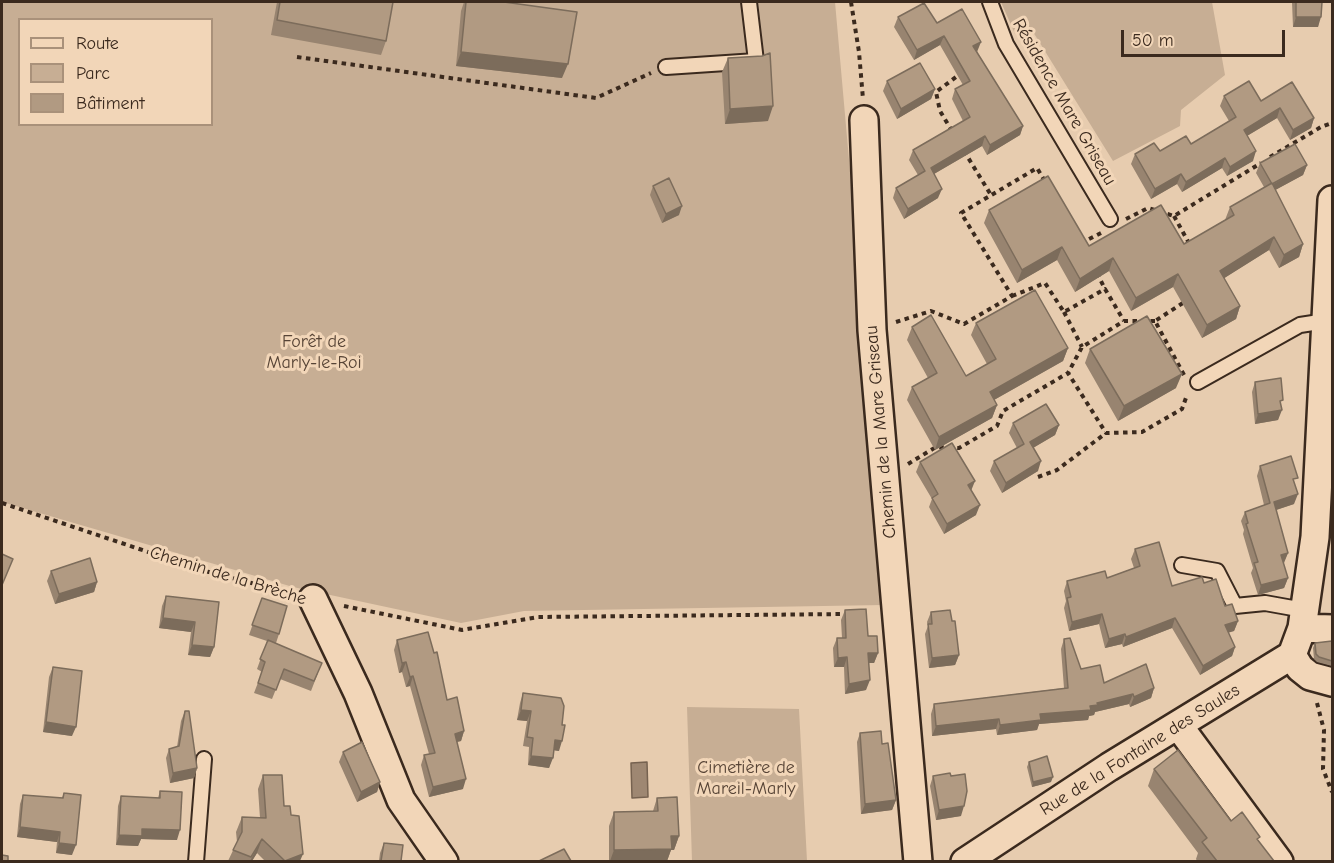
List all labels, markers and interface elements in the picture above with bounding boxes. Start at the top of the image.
street label: Résidence Mare Griseau [1008,15,1120,189]
legend [18,18,213,126]
scale bar [1124,18,1288,56]
text: 50 m [1132,30,1174,51]
text: Route [76,33,119,54]
text: Parc [76,63,110,84]
text: Bâtiment [76,93,145,114]
street label: Chemin de la Mare Griseau [861,325,901,539]
park label: Forêt de Marly-le-Roi [266,331,362,374]
street label: Chemin de la Brèche [147,542,309,610]
street label: Rue de la Fontaine des Saules [1036,679,1244,821]
park label: Cimetière de Mareil-Marly [697,757,795,800]

